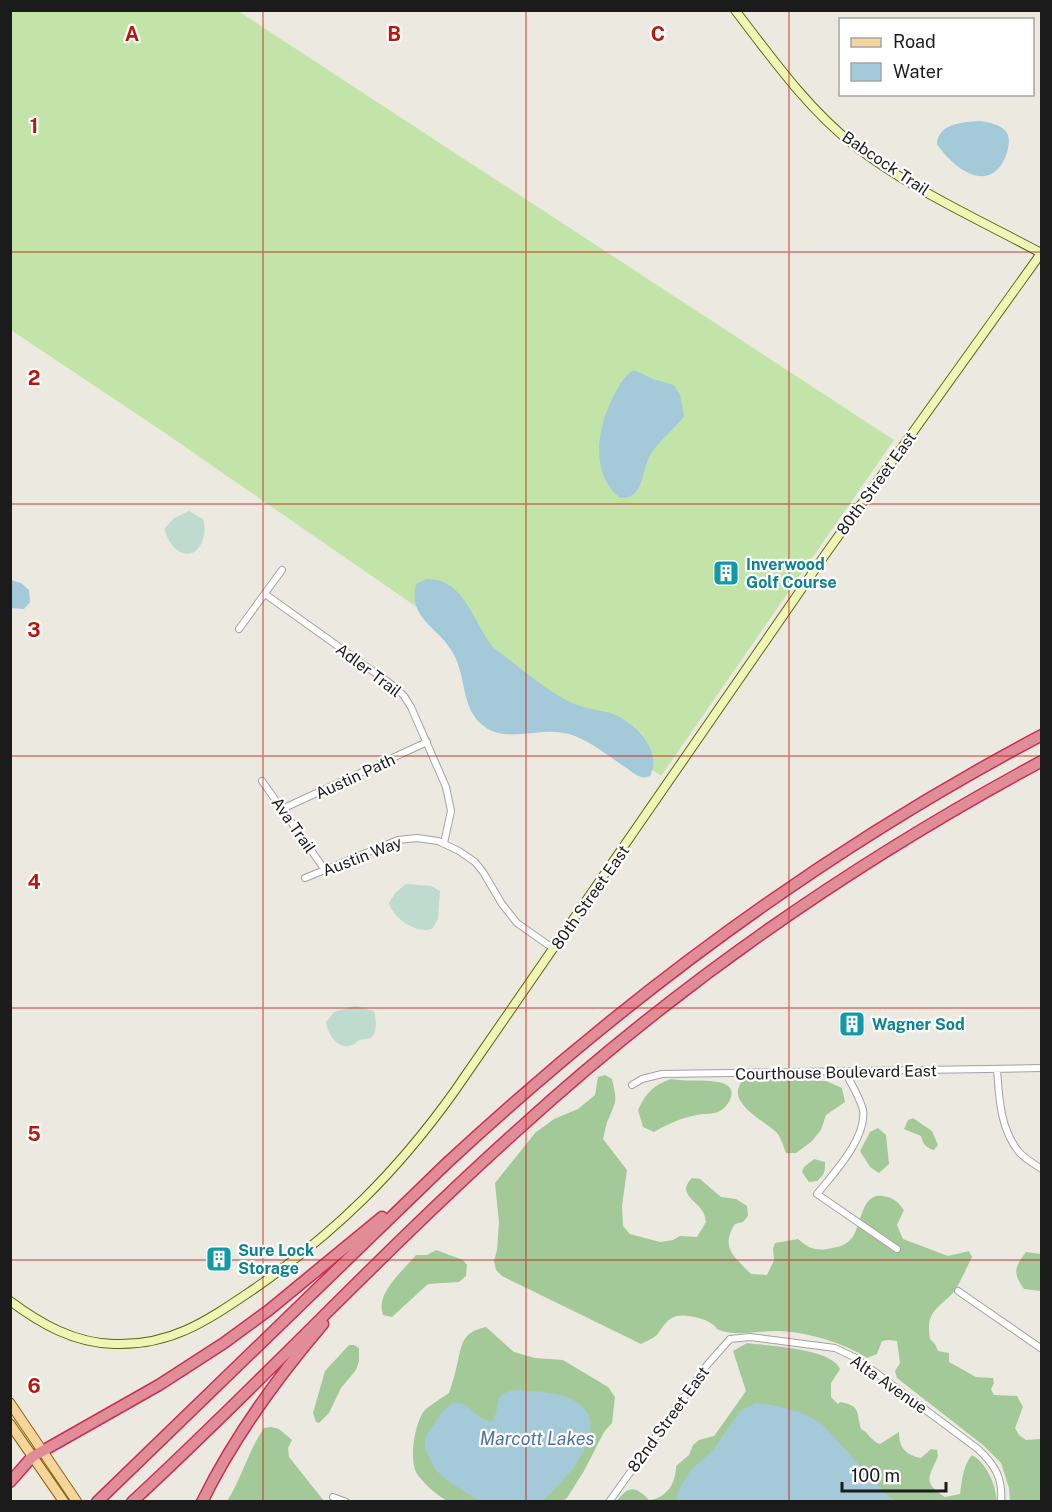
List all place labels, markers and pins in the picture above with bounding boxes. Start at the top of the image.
place label: Inverwood Golf Course [746,555,837,592]
building icon: Inverwood Golf Course [711,558,741,588]
building icon: Wagner Sod [837,1009,867,1039]
place label: Wagner Sod [872,1015,965,1034]
place label: Sure Lock Storage [238,1241,314,1278]
building icon: Sure Lock Storage [204,1244,234,1274]

